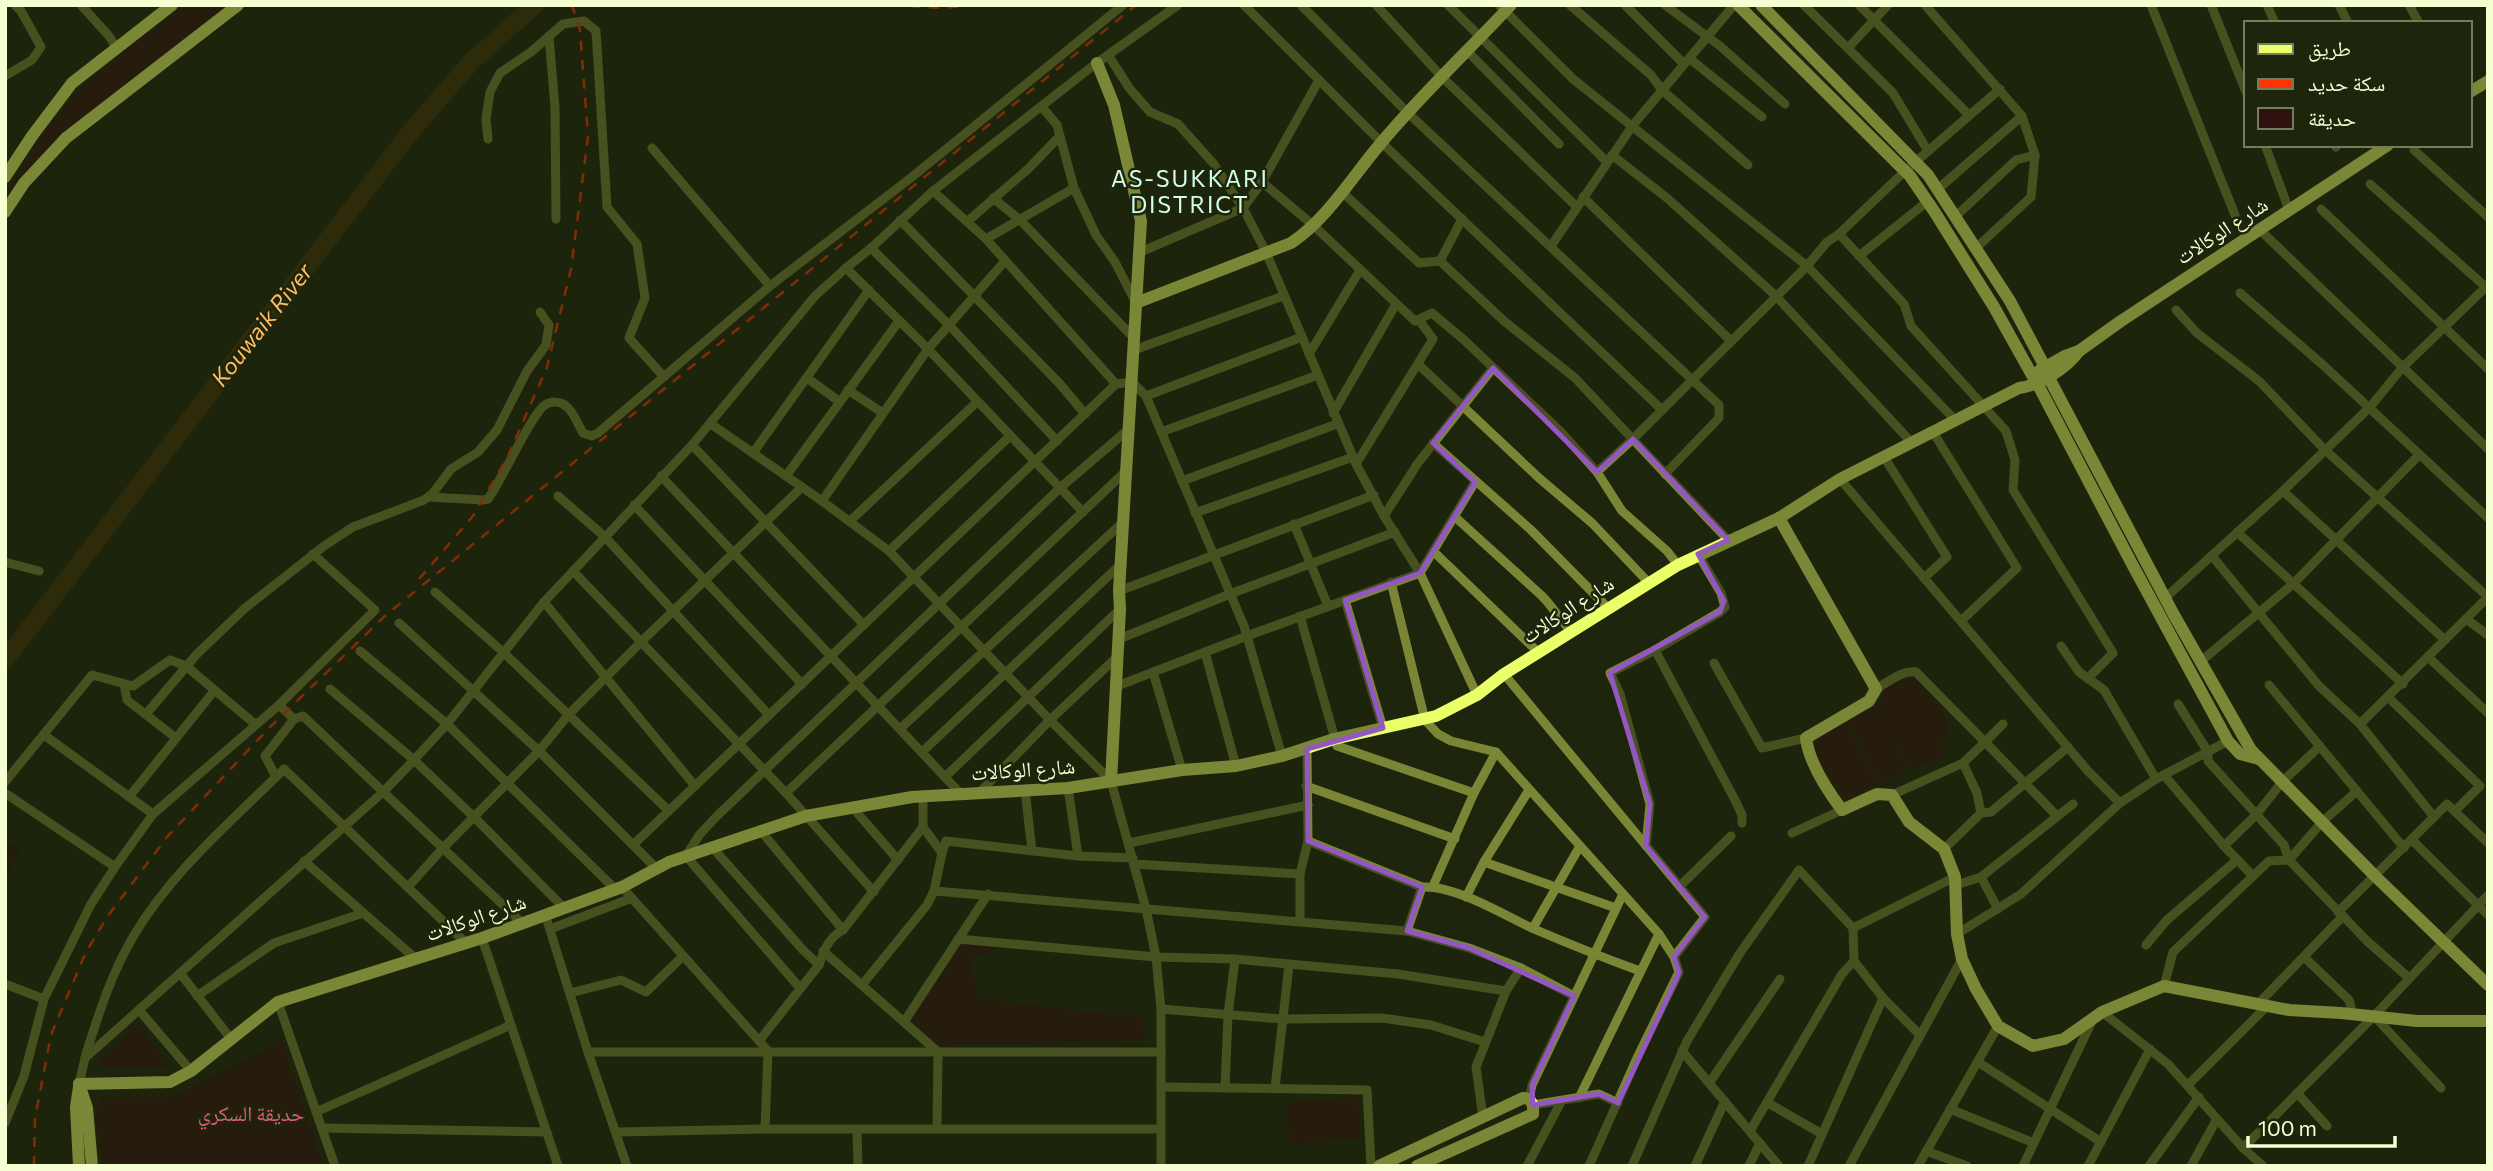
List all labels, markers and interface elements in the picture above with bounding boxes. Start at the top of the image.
legend [2244,21,2472,147]
text: طريق [2308,35,2351,62]
text: سكة حديد [2308,70,2385,95]
text: حديقة [2308,105,2356,130]
district label: AS-SUKKARI DISTRICT [1111,164,1269,218]
street label: شارع الوكالات [2171,191,2273,270]
water label: Kouwaik River [205,257,318,391]
street label: شارع الوكالات [1517,570,1619,649]
street label: شارع الوكالات [970,752,1076,787]
street label: شارع الوكالات [422,888,530,947]
park label: حديقة السكري [198,1100,304,1130]
scale bar [2248,1104,2395,1148]
text: 100 m [2258,1115,2317,1140]

